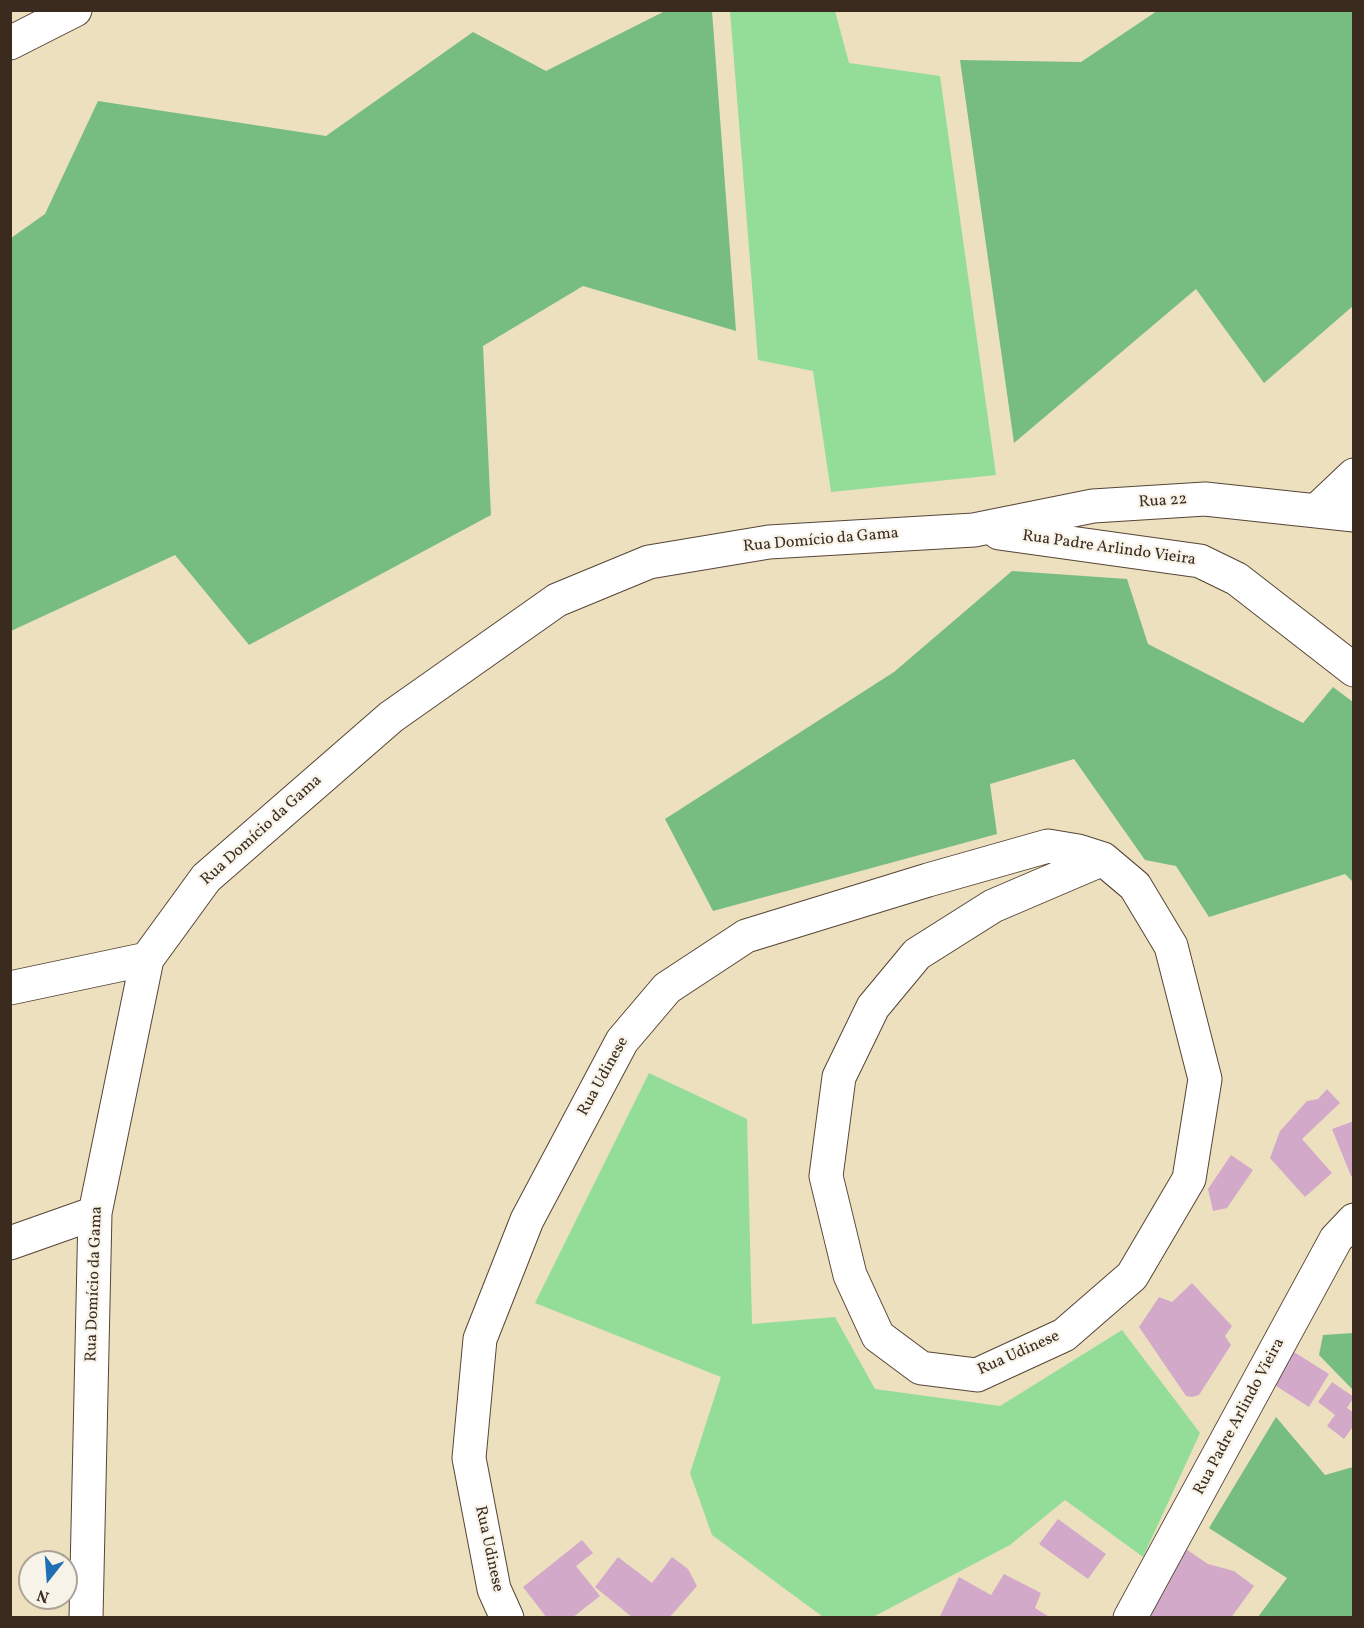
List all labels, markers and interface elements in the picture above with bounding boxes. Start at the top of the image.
street label: Rua 22 [1138,491,1188,513]
street label: Rua Domício da Gama [742,525,900,557]
street label: Rua Padre Arlindo Vieira [1021,527,1197,571]
street label: Rua Domício da Gama [198,772,326,890]
street label: Rua Udinese [574,1034,634,1120]
street label: Rua Domício da Gama [83,1206,107,1362]
street label: Rua Udinese [975,1327,1063,1381]
street label: Rua Padre Arlindo Vieira [1190,1335,1290,1499]
street label: Rua Udinese [470,1504,506,1594]
north arrow [18,1550,78,1610]
text: N [35,1583,52,1608]

